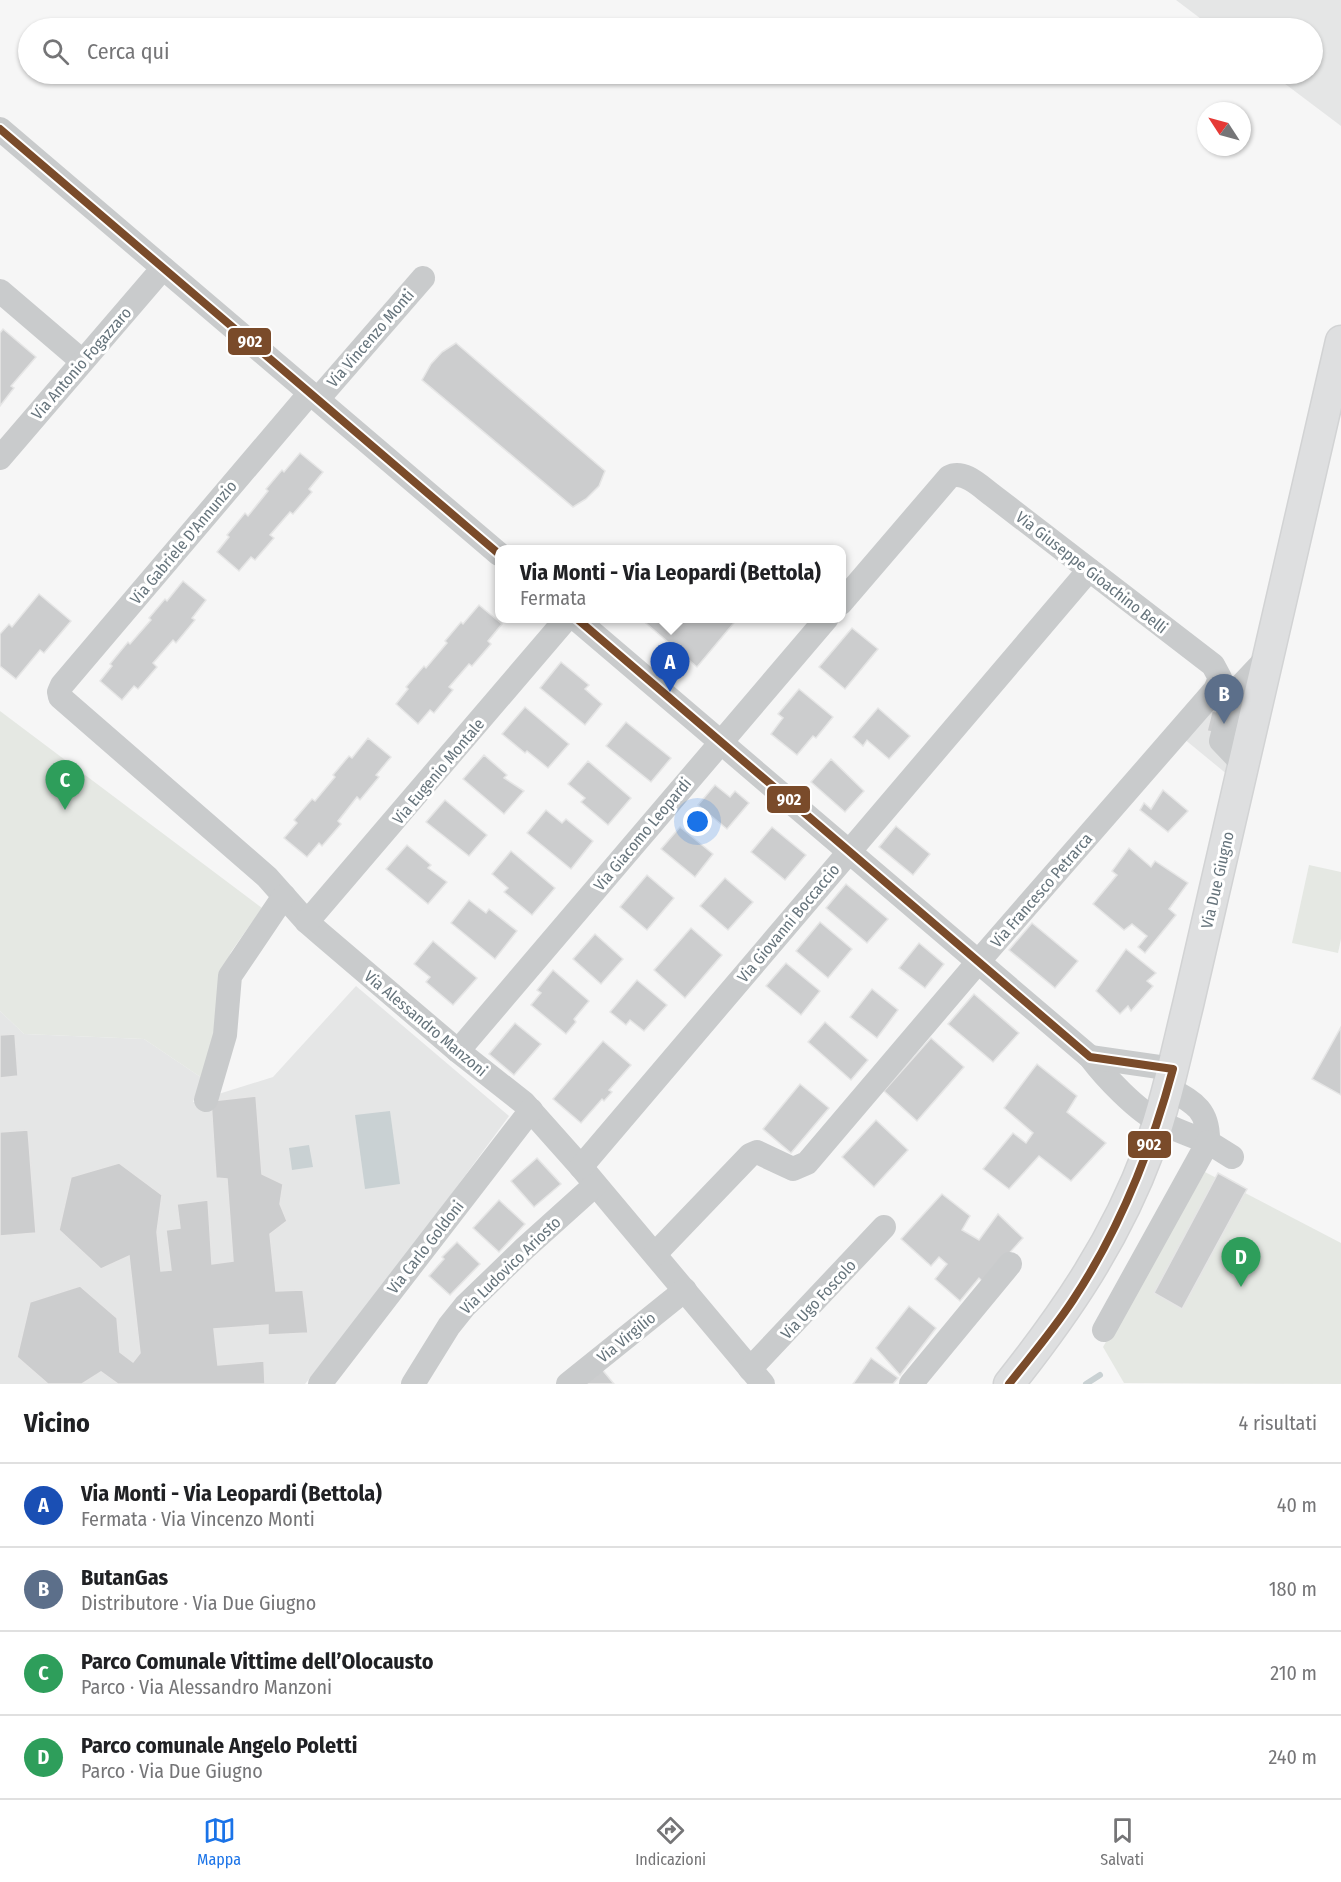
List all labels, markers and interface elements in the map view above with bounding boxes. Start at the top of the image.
search box [18,18,1323,84]
icon: search [39,35,72,68]
text: Cerca qui [87,38,170,65]
north arrow [1197,102,1251,156]
street label: Via Vincenzo Monti [323,286,418,391]
street label: Via Antonio Fogazzaro [27,303,135,423]
line badge: 902 [227,327,272,356]
text: 902 [238,332,263,351]
street label: Via Gabriele D'Annunzio [126,477,241,608]
street label: Via Giuseppe Gioachino Belli [1012,507,1171,637]
popup [495,545,846,623]
text: Via Monti - Via Leopardi (Bettola) [520,559,821,586]
text: Fermata [520,586,586,610]
pin: A [650,642,690,692]
pin: B [1204,674,1244,724]
street label: Via Eugenio Montale [389,714,488,828]
pin: C [46,760,84,810]
street label: Via Giacomo Leopardi [590,774,695,895]
line badge: 902 [766,785,811,814]
text: 902 [777,790,802,809]
your location [683,807,712,836]
street label: Via Francesco Petrarca [987,829,1096,951]
street label: Via Due Giugno [1197,830,1238,931]
street label: Via Giovanni Boccaccio [733,860,843,986]
street label: Via Alessandro Manzoni [360,966,491,1080]
line badge: 902 [1127,1130,1172,1159]
text: 902 [1137,1135,1162,1154]
street label: Via Carlo Goldoni [383,1197,468,1298]
street label: Via Ludovico Ariosto [456,1213,565,1318]
pin: D [1222,1238,1260,1287]
street label: Via Ugo Foscolo [777,1256,860,1343]
street label: Via Virgilio [593,1308,659,1367]
text: Vicino [24,1408,90,1439]
text: 4 risultati [1239,1411,1317,1435]
text: Via Monti - Via Leopardi (Bettola) [81,1480,382,1507]
text: A [38,1493,49,1517]
text: 40 m [1277,1493,1317,1517]
text: Fermata · Via Vincenzo Monti [81,1507,315,1531]
text: ButanGas [81,1564,168,1591]
text: B [38,1577,49,1601]
text: 180 m [1269,1577,1317,1601]
text: Distributore · Via Due Giugno [81,1591,316,1615]
text: Parco Comunale Vittime dell’Olocausto [81,1648,433,1675]
text: C [38,1661,49,1685]
text: 210 m [1270,1661,1317,1685]
text: Parco · Via Alessandro Manzoni [81,1675,332,1699]
text: Parco comunale Angelo Poletti [81,1732,357,1759]
text: D [38,1745,49,1769]
text: 240 m [1268,1745,1317,1769]
text: Parco · Via Due Giugno [81,1759,263,1783]
tab: Mappa [197,1814,241,1869]
tab: Indicazioni [635,1814,706,1869]
tab: Salvati [1100,1814,1144,1869]

